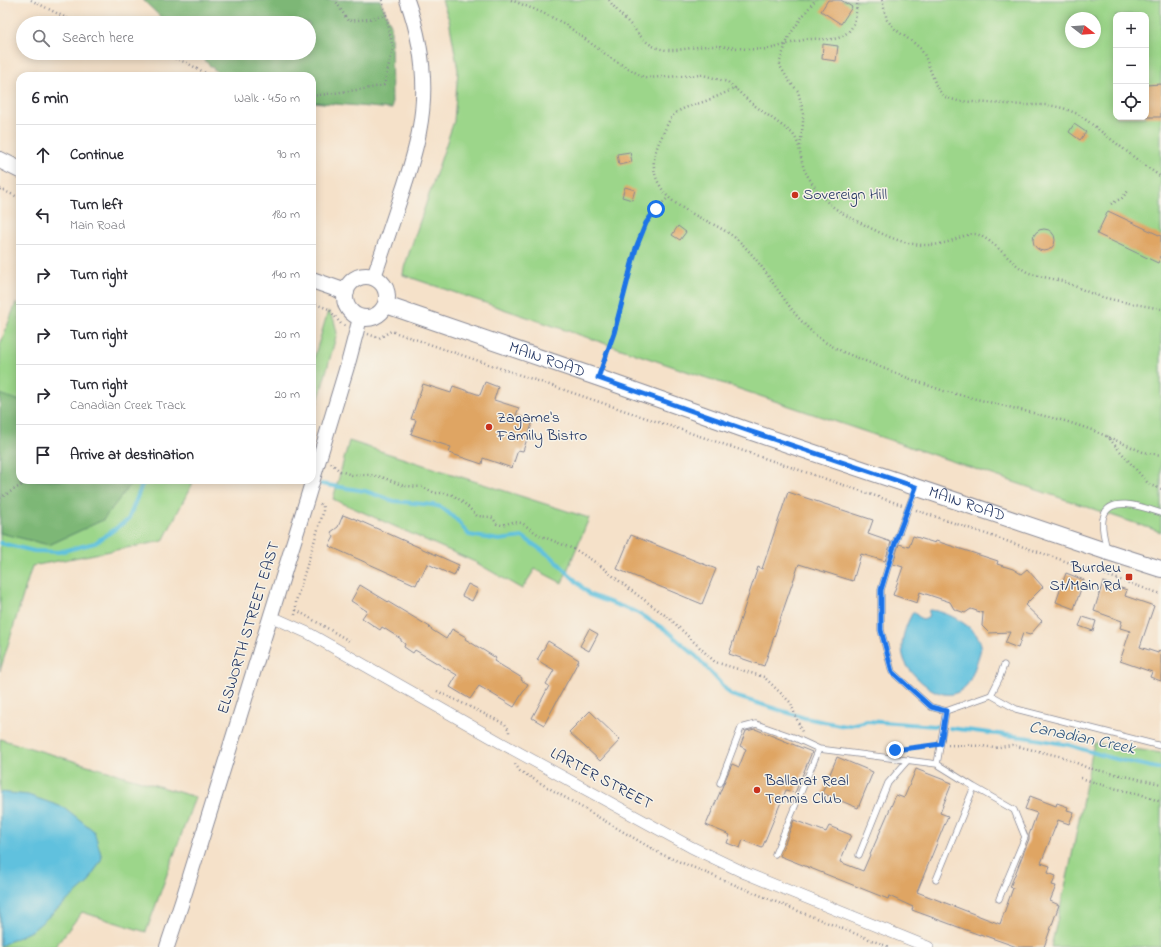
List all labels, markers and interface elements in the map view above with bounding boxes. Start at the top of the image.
north arrow [1065,12,1101,48]
map controls [1113,12,1149,120]
button: + [1113,12,1149,48]
search box [16,16,316,60]
icon: search [30,27,52,49]
text: Search here [62,27,134,49]
button: − [1113,48,1149,84]
button: locate [1113,84,1149,120]
text: 6 min [32,86,68,111]
text: Walk · 450 m [234,89,300,108]
icon: ahead [32,144,54,166]
text: Continue [70,144,124,166]
text: 90 m [277,145,300,164]
place label: Sovereign Hill [803,183,887,207]
marker: Sovereign Hill [790,190,800,200]
text: Turn left [70,194,123,216]
route start [647,200,665,218]
icon: left [32,204,54,226]
text: 180 m [272,205,300,224]
text: Main Road [70,216,125,235]
icon: right [32,264,54,286]
text: Turn right [70,264,128,286]
text: 140 m [272,265,300,284]
icon: right [32,324,54,346]
text: Turn right [70,324,128,346]
text: 20 m [275,325,300,344]
street label: MAIN ROAD [505,336,588,384]
text: Turn right [70,374,128,396]
icon: right [32,384,54,406]
text: 20 m [275,385,300,404]
text: Canadian Creek Track [70,396,186,415]
place label: Zagame's Family Bistro [496,406,587,448]
marker: Zagame's Family Bistro [484,422,494,432]
icon: arrive [32,444,54,466]
text: Arrive at destination [70,444,194,466]
street label: MAIN ROAD [925,480,1008,528]
street label: ELSWORTH STREET EAST [211,539,287,717]
place label: Burdeu St/Main Rd [1049,556,1121,598]
marker: Burdeu St/Main Rd [1124,572,1134,582]
water label: Canadian Creek [1027,715,1139,762]
route end [886,741,904,759]
street label: LARTER STREET [545,742,657,816]
place label: Ballarat Real Tennis Club [764,769,849,811]
marker: Ballarat Real Tennis Club [752,785,762,795]

